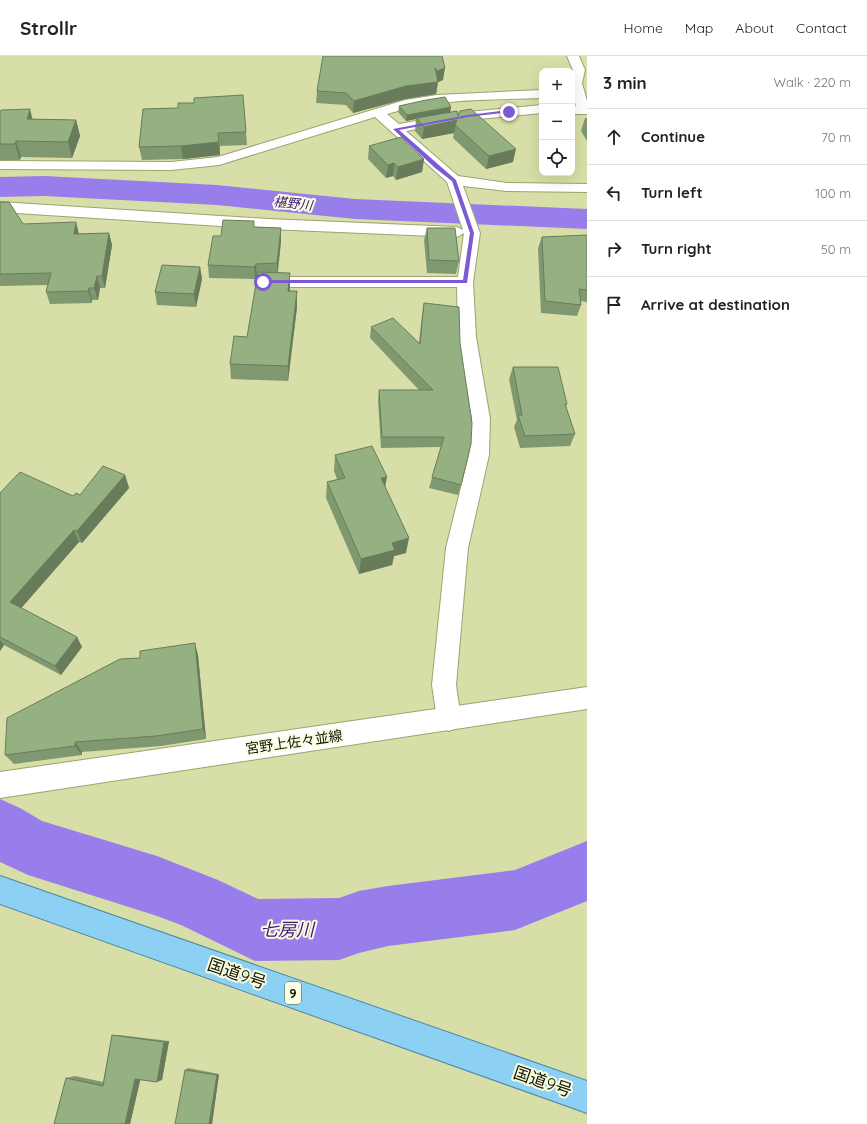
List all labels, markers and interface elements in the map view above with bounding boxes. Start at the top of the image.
text: Strollr [20,16,77,40]
text: Home [624,19,663,37]
text: Map [685,19,713,37]
text: About [735,19,774,37]
text: Contact [796,19,847,37]
map controls [539,68,575,176]
button: + [539,68,575,104]
text: 3 min [603,72,647,93]
text: Walk · 220 m [774,74,851,90]
route end [500,103,518,121]
button: − [539,104,575,140]
icon: ahead [603,126,625,148]
text: Continue [641,127,705,146]
text: 70 m [821,129,851,145]
button: locate [539,140,575,176]
icon: left [603,182,625,204]
text: Turn left [641,183,703,202]
text: 100 m [815,185,851,201]
water label: 椹野川 [273,193,315,213]
icon: right [603,238,625,260]
text: Turn right [641,239,712,258]
text: 50 m [821,241,851,257]
route start [254,273,272,291]
icon: arrive [603,294,625,316]
text: Arrive at destination [641,295,790,314]
street label: 宮野上佐々並線 [244,726,344,758]
water label: 七房川 [260,918,316,941]
street label: 国道9号 [205,953,269,993]
road number: 9 [285,982,301,1004]
street label: 国道9号 [511,1061,575,1101]

